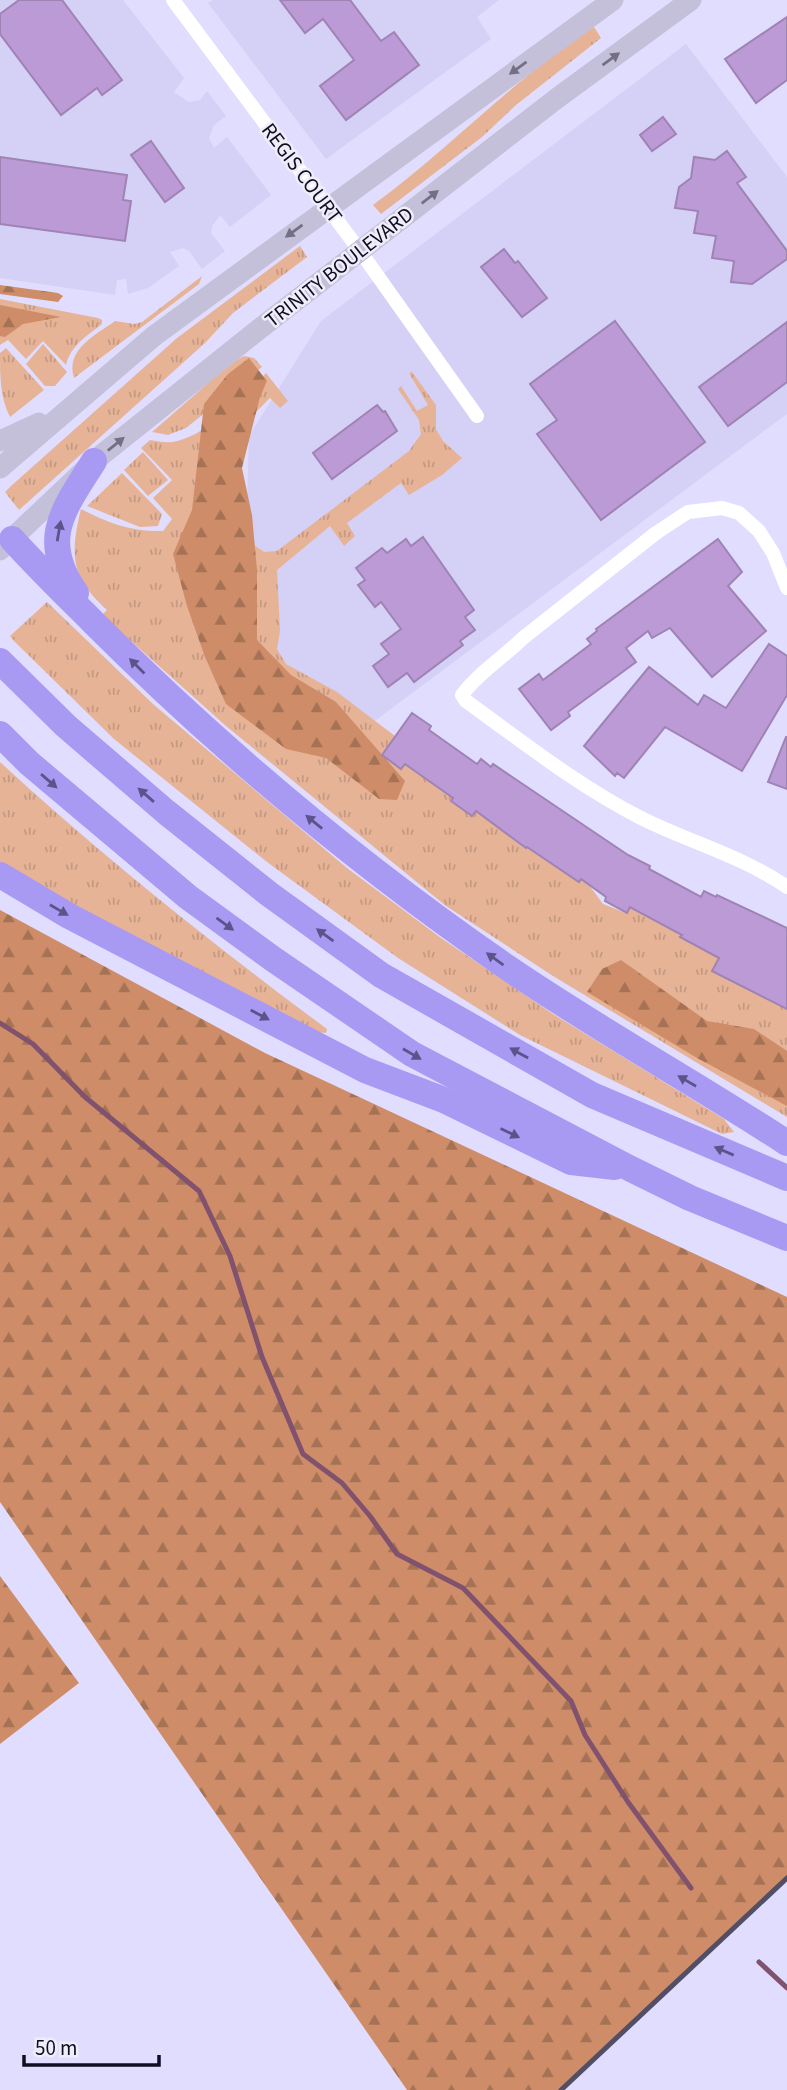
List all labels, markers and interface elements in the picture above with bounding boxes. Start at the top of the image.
one-way arrow [602,53,620,67]
one-way arrow [509,61,527,75]
street label: REGIS COURT [254,117,350,229]
one-way arrow [421,191,439,205]
street label: TRINITY BOULEVARD [258,199,420,335]
one-way arrow [286,224,304,239]
one-way arrow [107,436,125,451]
one-way arrow [54,520,65,542]
one-way arrow [128,657,145,674]
one-way arrow [40,773,58,789]
one-way arrow [137,787,155,803]
one-way arrow [305,815,322,830]
one-way arrow [49,904,68,916]
one-way arrow [216,917,234,932]
one-way arrow [316,928,334,942]
one-way arrow [486,952,504,966]
one-way arrow [251,1009,271,1021]
one-way arrow [509,1047,529,1059]
one-way arrow [403,1048,422,1060]
one-way arrow [677,1075,697,1087]
one-way arrow [500,1127,520,1138]
one-way arrow [714,1145,734,1157]
scale bar [24,2024,159,2068]
text: 50 m [35,2033,77,2063]

